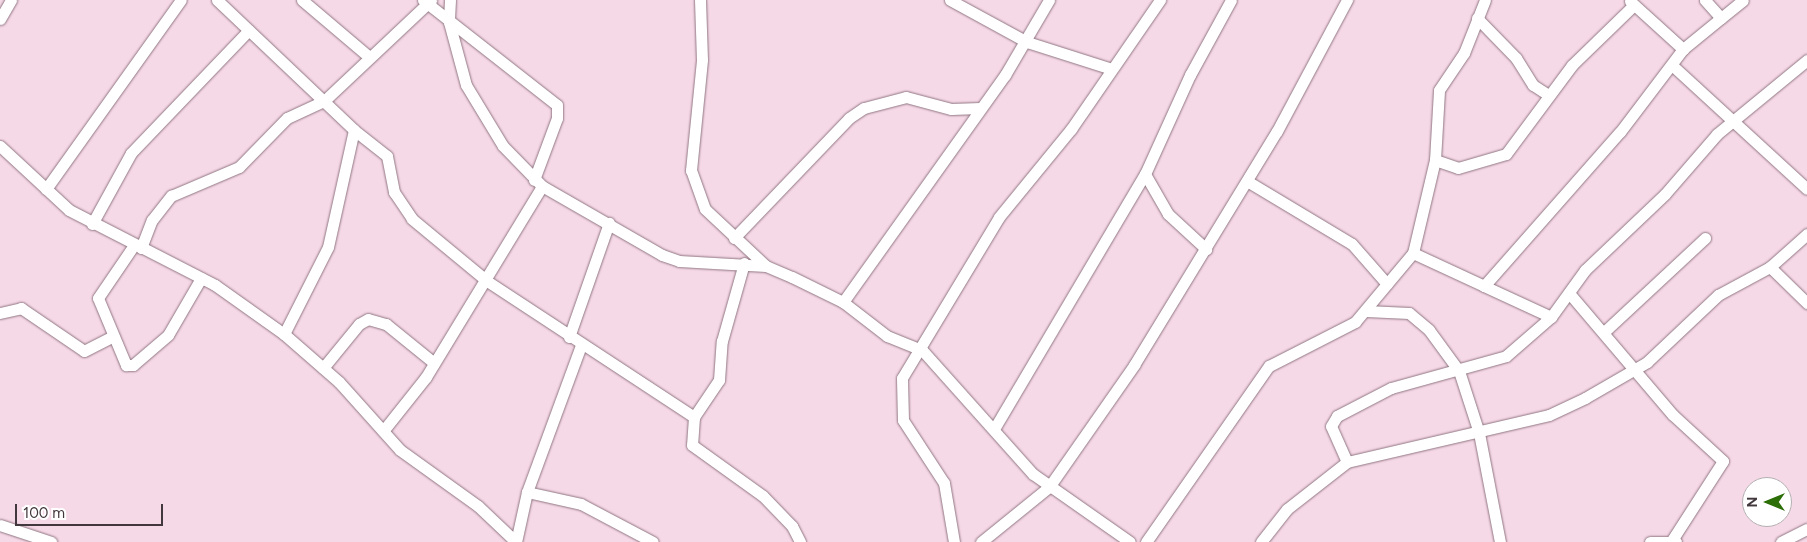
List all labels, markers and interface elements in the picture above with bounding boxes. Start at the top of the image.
north arrow [1742,477,1792,527]
scale bar [18,494,165,526]
text: N [1744,497,1761,507]
text: 100 m [23,504,65,522]

